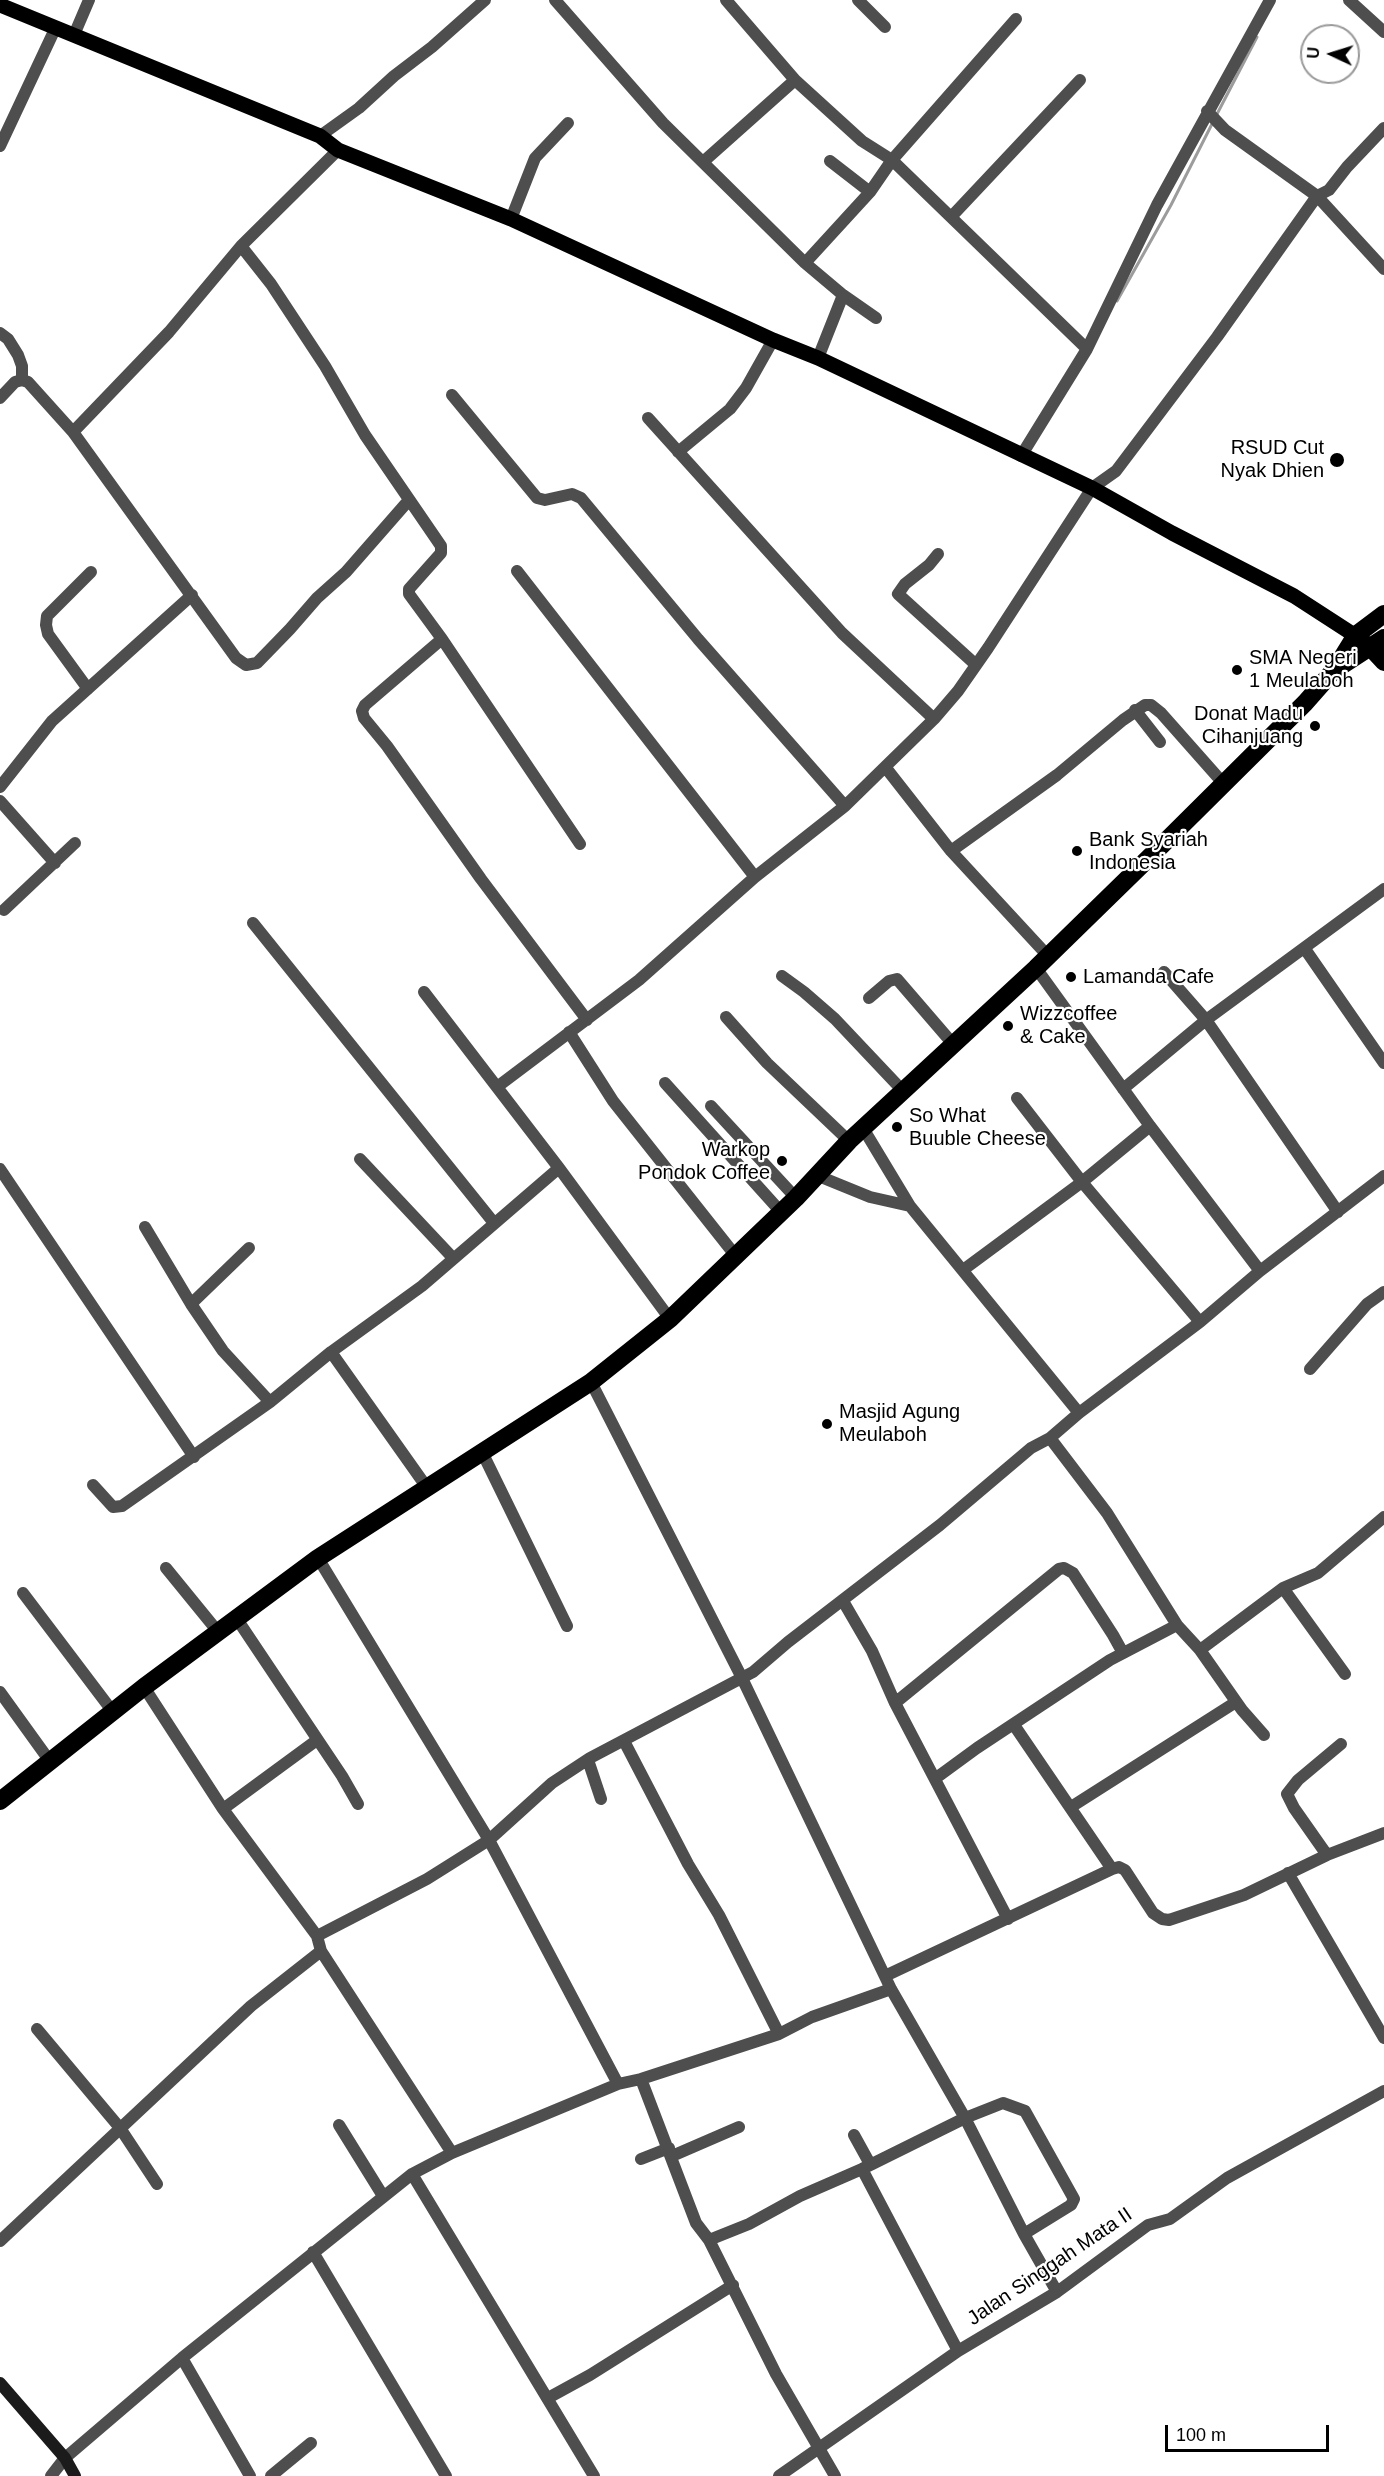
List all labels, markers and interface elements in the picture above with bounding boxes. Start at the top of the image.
north arrow [1300,24,1360,84]
text: U [1305,46,1322,59]
place label: RSUD Cut Nyak Dhien [1221,436,1324,483]
marker: RSUD Cut Nyak Dhien [1328,451,1346,469]
place label: SMA Negeri 1 Meulaboh [1249,646,1357,693]
marker: SMA Negeri 1 Meulaboh [1230,663,1244,677]
place label: Donat Madu Cihanjuang [1194,702,1303,749]
marker: Donat Madu Cihanjuang [1308,719,1322,733]
place label: Bank Syariah Indonesia [1089,828,1208,875]
marker: Bank Syariah Indonesia [1070,844,1084,858]
place label: Lamanda Cafe [1083,965,1214,989]
marker: Lamanda Cafe [1064,970,1078,984]
place label: Wizzcoffee & Cake [1020,1002,1117,1049]
marker: Wizzcoffee & Cake [1001,1019,1015,1033]
place label: So What Buuble Cheese [909,1104,1046,1151]
marker: So What Buuble Cheese [890,1120,904,1134]
place label: Warkop Pondok Coffee [638,1138,770,1185]
marker: Warkop Pondok Coffee [775,1154,789,1168]
place label: Masjid Agung Meulaboh [839,1400,960,1447]
marker: Masjid Agung Meulaboh [820,1417,834,1431]
street label: Jalan Singgah Mata II [963,2203,1137,2331]
scale bar [1168,2413,1332,2451]
text: 100 m [1176,2425,1226,2445]

